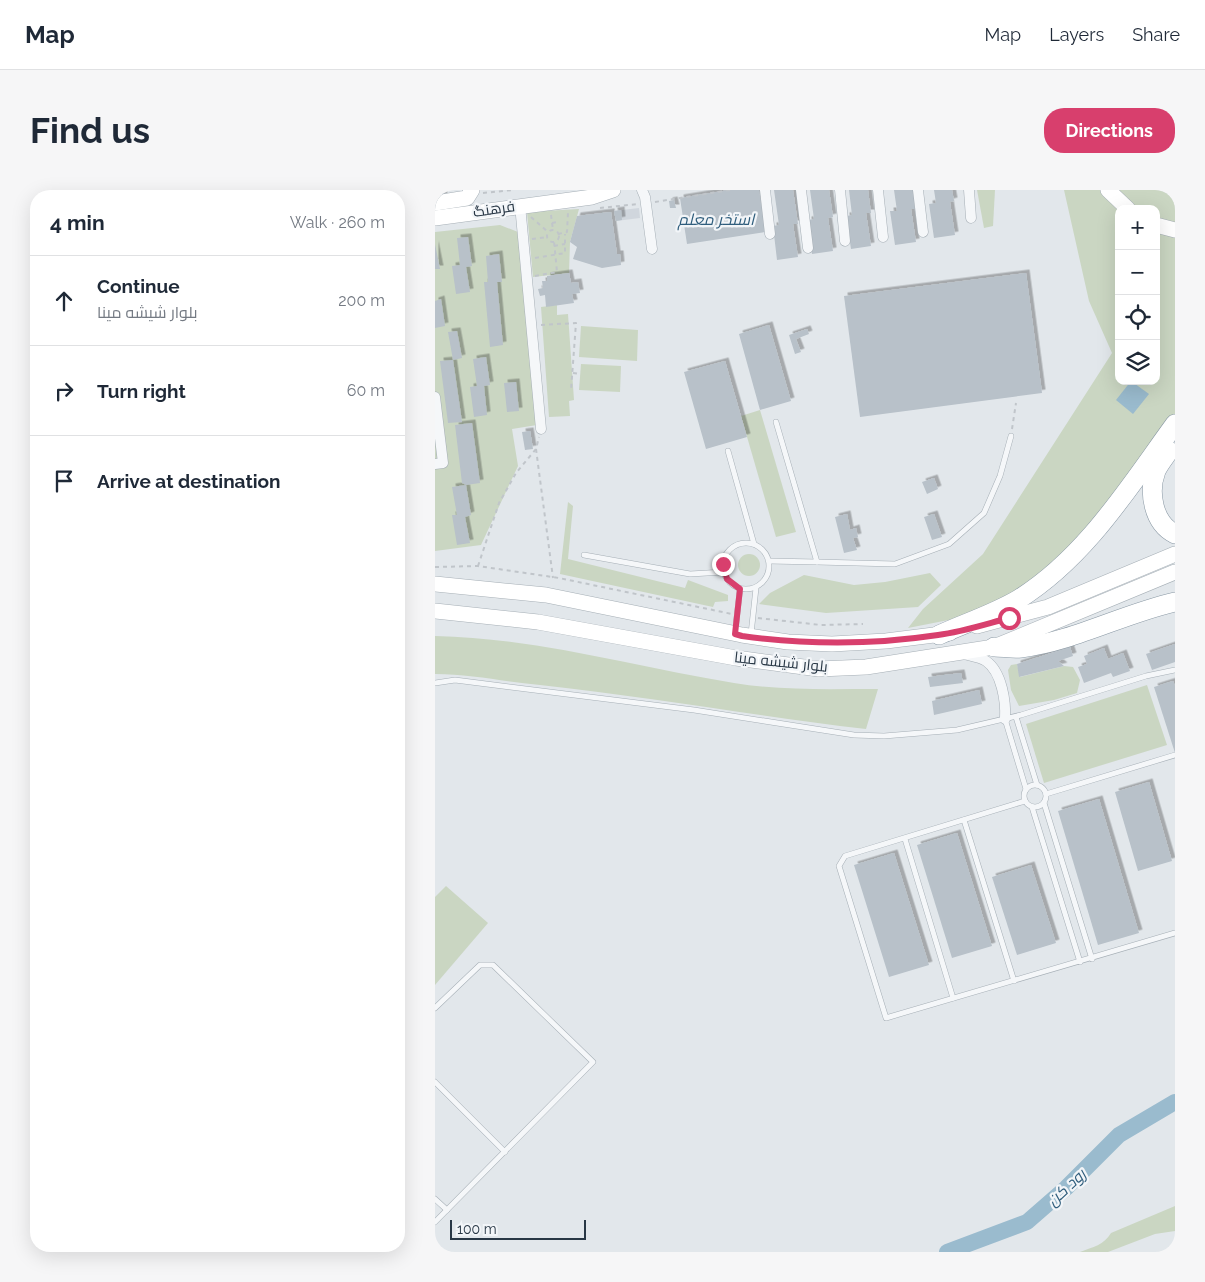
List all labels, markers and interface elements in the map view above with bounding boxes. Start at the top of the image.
text: Map [25,20,75,49]
text: Map [985,24,1021,45]
text: Layers [1049,24,1104,45]
text: Share [1132,24,1180,45]
button: Directions [1044,108,1175,153]
text: Find us [30,110,150,151]
street label: فرهنگ [472,197,516,221]
map controls [1115,205,1160,385]
button: + [1115,205,1160,250]
text: 4 min [50,210,105,235]
water label: استخر معلم [677,210,756,231]
text: Walk · 260 m [290,213,385,232]
button: − [1115,250,1160,295]
text: Continue [97,275,180,297]
icon: ahead [50,287,78,315]
text: 200 m [338,291,385,310]
button: locate [1115,295,1160,340]
text: بلوار شیشه مینا [97,303,197,322]
button: layers [1115,340,1160,385]
icon: right [50,377,78,405]
text: Turn right [97,380,186,402]
text: 60 m [347,381,385,400]
icon: arrive [50,467,78,495]
text: Arrive at destination [97,470,281,492]
route end [712,553,735,576]
route start [998,607,1021,630]
street label: بلوار شیشه مینا [733,648,829,676]
water label: رود کن [1043,1164,1091,1210]
scale bar [450,1217,586,1240]
text: 100 m [457,1221,497,1237]

